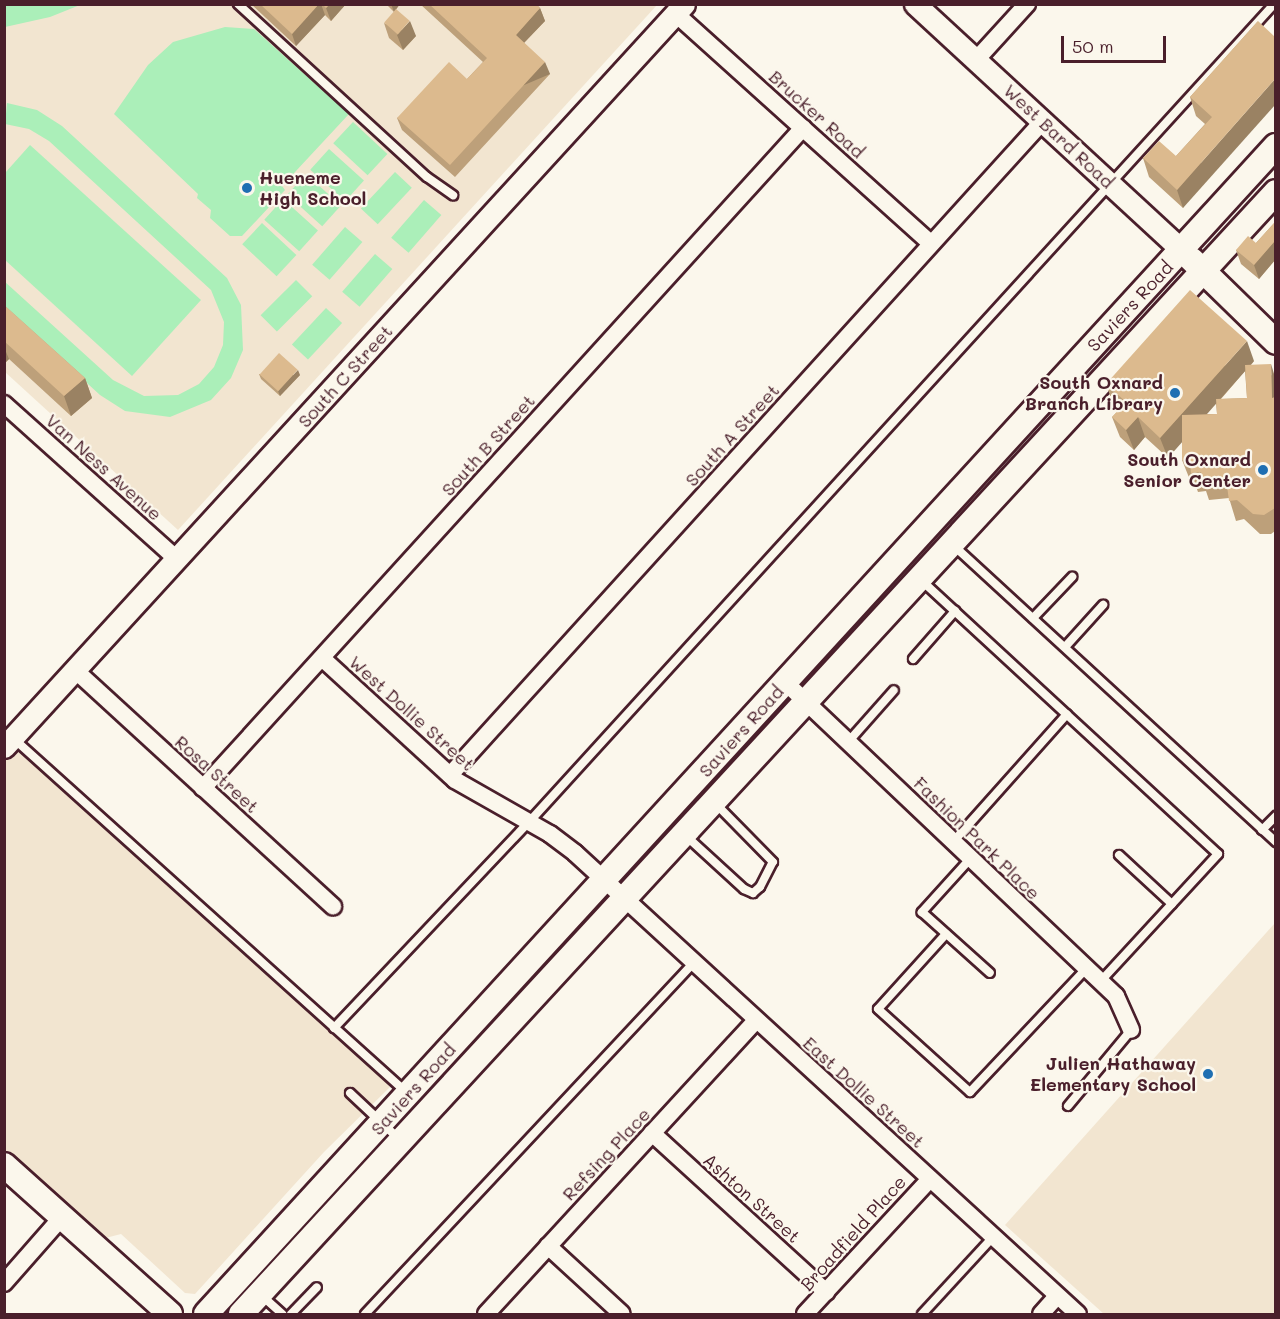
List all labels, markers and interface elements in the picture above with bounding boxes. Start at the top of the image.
scale bar [1064,24,1169,62]
text: 50 m [1072,34,1114,58]
street label: Brucker Road [765,65,869,163]
street label: West Bard Road [999,79,1119,193]
place label: Hueneme High School [259,167,366,210]
marker: Hueneme High School [240,181,254,195]
street label: Saviers Road [1083,256,1177,356]
street label: South C Street [293,320,397,432]
place label: South Oxnard Branch Library [1025,372,1163,415]
street label: South A Street [680,379,784,491]
marker: South Oxnard Branch Library [1168,386,1182,400]
street label: South B Street [437,390,539,500]
street label: Van Ness Avenue [42,409,166,525]
place label: South Oxnard Senior Center [1123,449,1251,492]
marker: South Oxnard Senior Center [1256,463,1270,477]
street label: West Dollie Street [345,651,479,775]
street label: Saviers Road [694,681,788,781]
street label: Rosa Street [171,731,263,817]
street label: Fashion Park Place [909,772,1045,904]
street label: East Dollie Street [799,1032,929,1152]
street label: Saviers Road [366,1039,460,1139]
place label: Julien Hathaway Elementary School [1030,1053,1196,1096]
marker: Julien Hathaway Elementary School [1201,1067,1215,1081]
street label: Refsing Place [558,1103,654,1205]
street label: Ashton Street [699,1149,805,1247]
street label: Broadfield Place [796,1171,910,1295]

